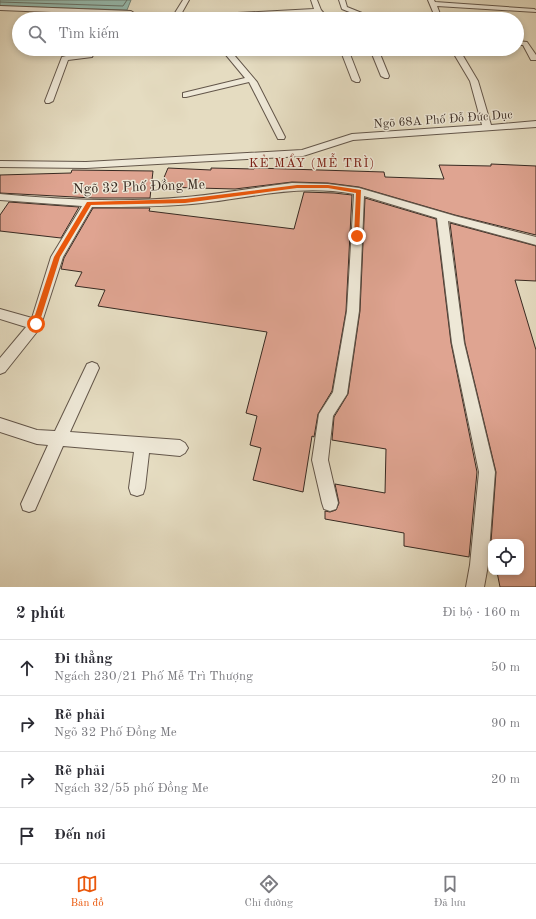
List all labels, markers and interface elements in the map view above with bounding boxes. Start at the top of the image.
search box [12,12,524,56]
icon: search [26,23,48,45]
text: Tìm kiếm [58,27,120,42]
street label: Ngõ 68A Phố Đỗ Đức Dục [373,108,513,131]
district label: KẺ MẨY (MỄ TRÌ) [249,153,375,170]
street label: Ngõ 32 Phố Đồng Me [73,176,205,196]
route end [348,227,366,245]
route start [27,315,45,333]
map controls [488,539,524,575]
button: locate [488,539,524,575]
text: 2 phút [16,605,65,622]
text: Đi bộ · 160 m [442,606,520,619]
text: Đi thẳng [54,652,113,667]
icon: ahead [16,657,38,679]
text: 50 m [491,661,520,674]
text: Ngách 230/21 Phố Mễ Trì Thượng [54,670,253,683]
text: Rẽ phải [54,708,105,723]
icon: right [16,713,38,735]
text: 90 m [491,717,520,730]
text: Ngõ 32 Phố Đồng Me [54,726,177,739]
text: Rẽ phải [54,764,105,779]
icon: right [16,769,38,791]
text: 20 m [491,773,520,786]
text: Ngách 32/55 phố Đồng Me [54,782,208,795]
icon: arrive [16,825,38,847]
text: Đến nơi [54,828,106,843]
tab: Bản đồ [70,873,104,911]
tab: Chỉ đường [245,873,293,911]
tab: Đã lưu [434,873,466,911]

